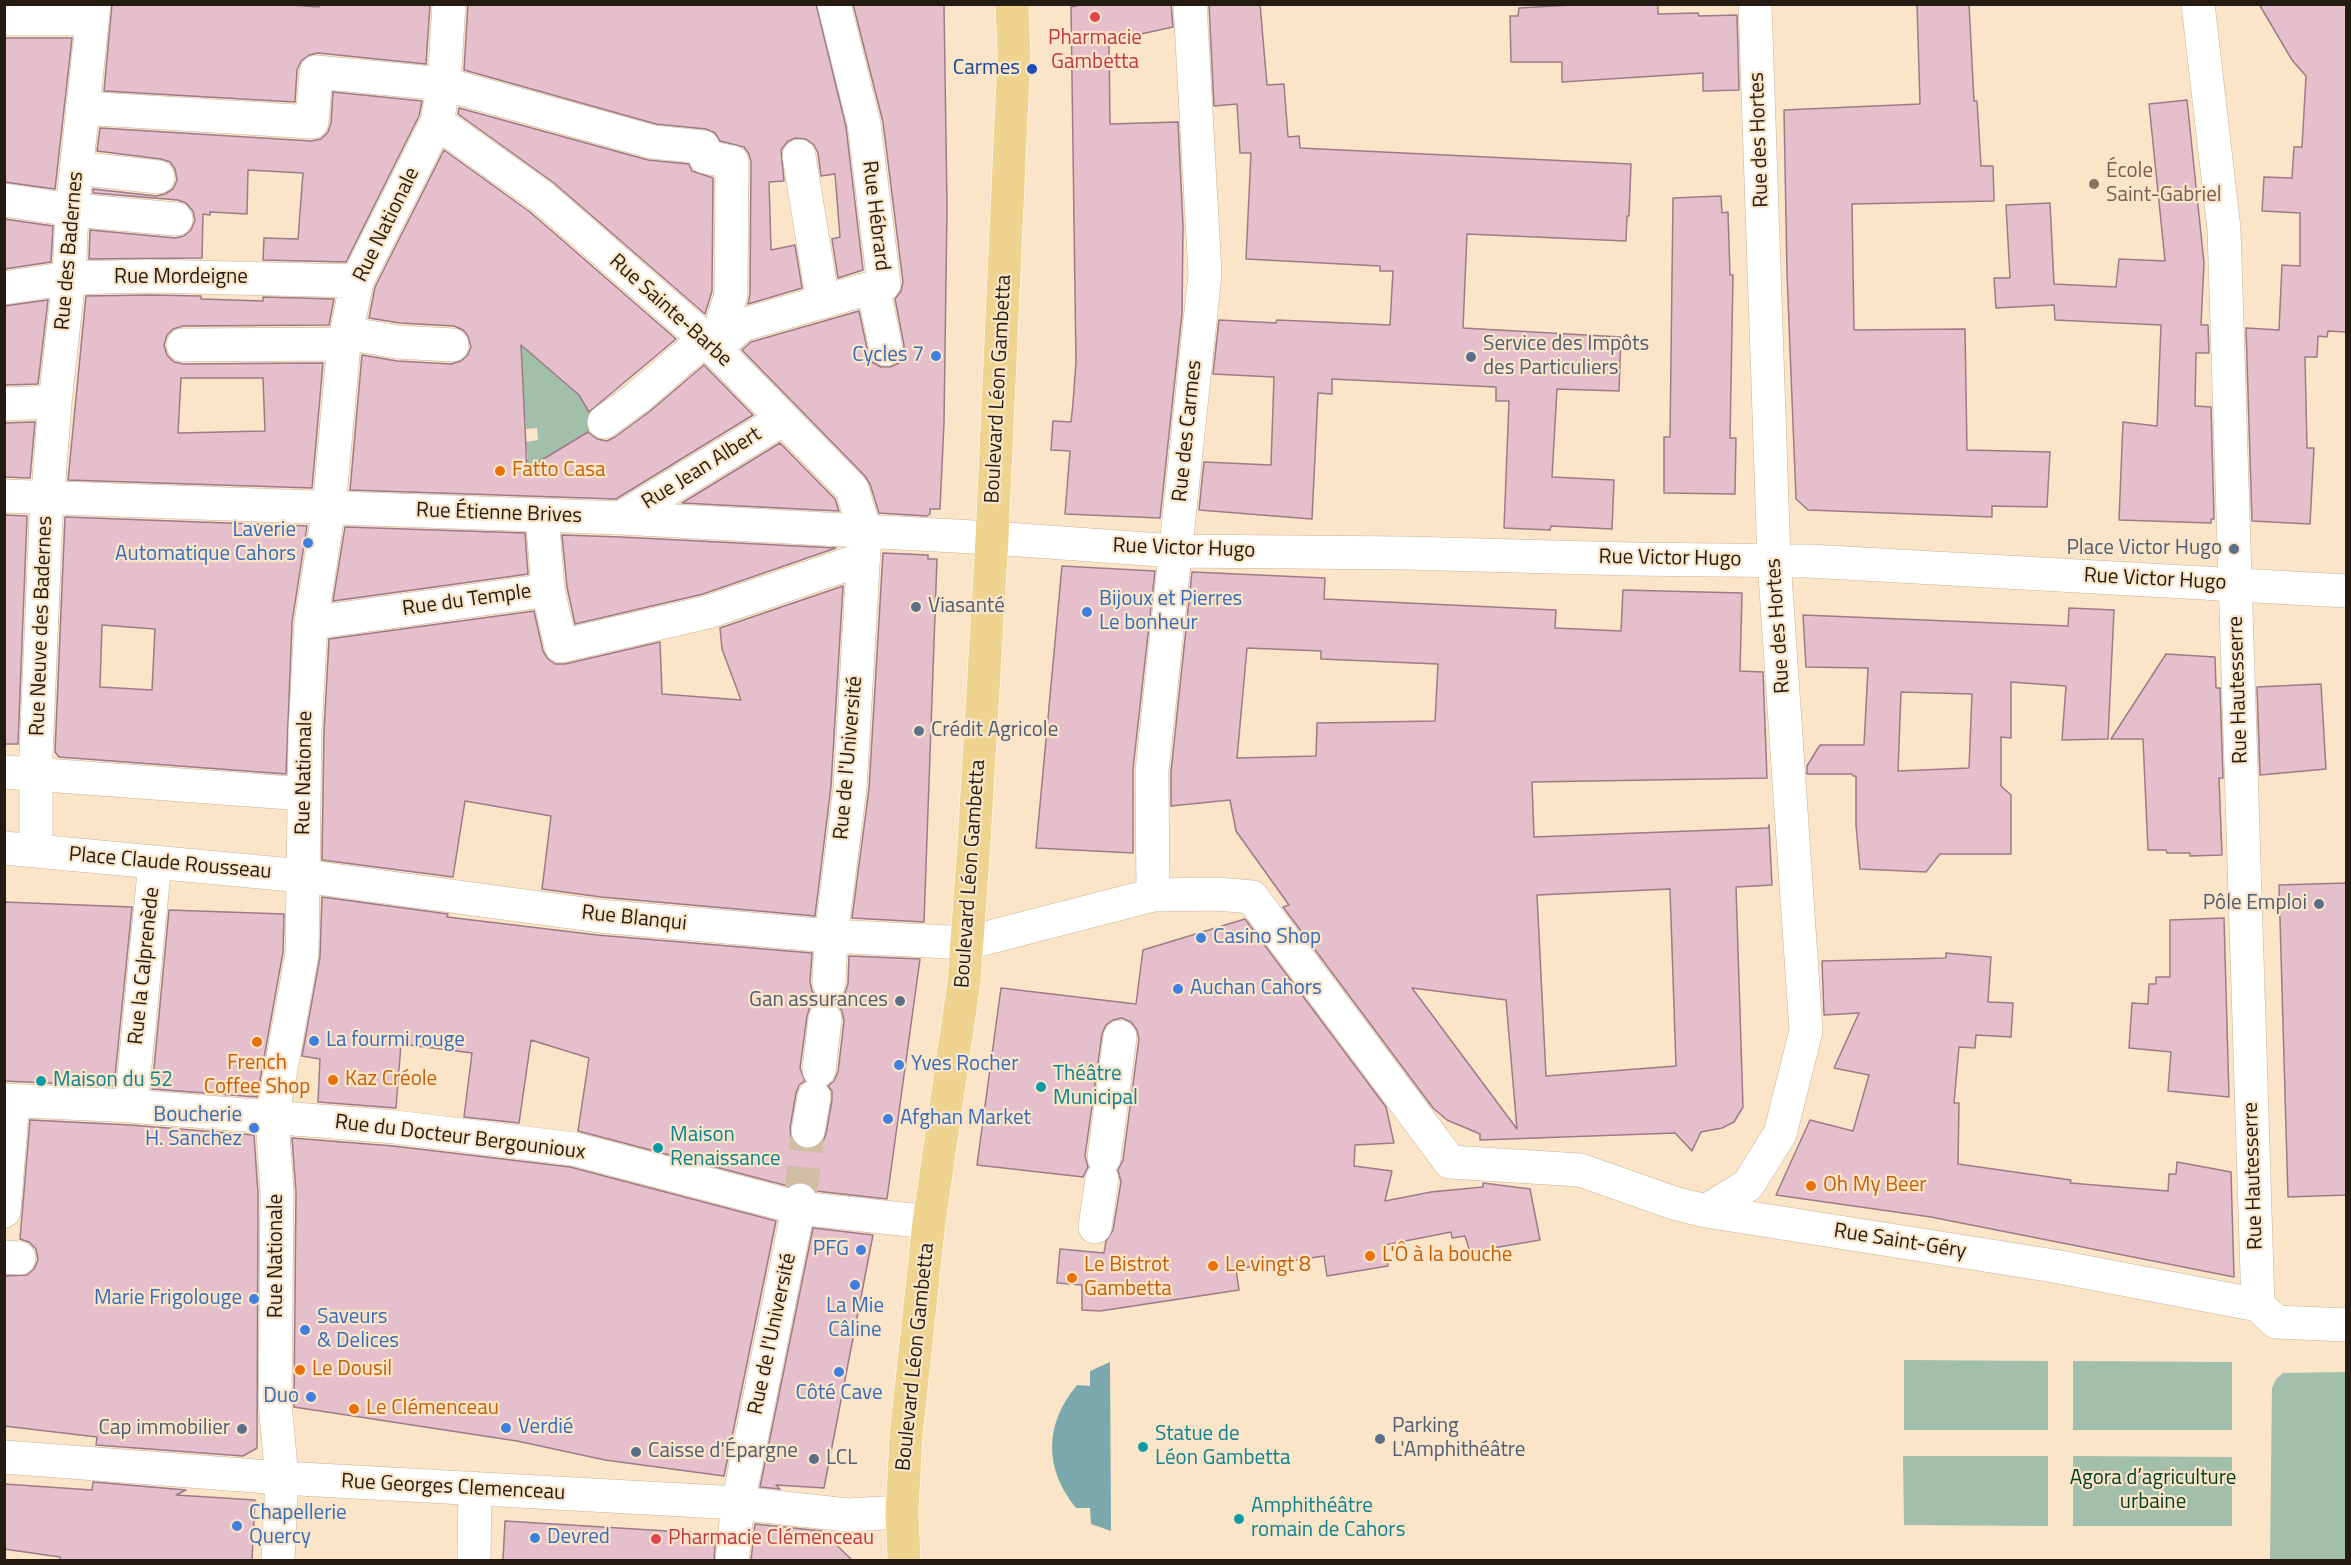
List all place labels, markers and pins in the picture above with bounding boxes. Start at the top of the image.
marker: Pharmacie Gambetta [1088,10,1102,24]
place label: Pharmacie Gambetta [1048,26,1142,76]
place label: Carmes [953,56,1020,82]
marker: Carmes [1025,62,1039,76]
place label: École Saint-Gabriel [2106,159,2222,209]
marker: École Saint-Gabriel [2087,177,2101,191]
place label: Service des Impôts des Particuliers [1483,332,1649,382]
place label: Cycles 7 [852,343,924,369]
marker: Cycles 7 [929,349,943,363]
marker: Service des Impôts des Particuliers [1464,350,1478,364]
place label: Fatto Casa [512,458,606,484]
marker: Fatto Casa [493,464,507,478]
place label: Laverie Automatique Cahors [115,518,296,568]
marker: Laverie Automatique Cahors [301,536,315,550]
place label: Place Victor Hugo [2066,536,2222,562]
marker: Place Victor Hugo [2227,542,2241,556]
place label: Bijoux et Pierres Le bonheur [1099,587,1242,637]
place label: Viasanté [928,594,1005,620]
marker: Viasanté [909,600,923,614]
marker: Bijoux et Pierres Le bonheur [1080,605,1094,619]
place label: Crédit Agricole [931,718,1058,744]
marker: Crédit Agricole [912,724,926,738]
place label: Pôle Emploi [2203,891,2307,917]
marker: Pôle Emploi [2312,897,2326,911]
place label: Casino Shop [1213,925,1321,951]
marker: Casino Shop [1194,931,1208,945]
place label: Auchan Cahors [1190,976,1322,1002]
marker: Auchan Cahors [1171,982,1185,996]
place label: Gan assurances [749,988,888,1014]
marker: Gan assurances [893,994,907,1008]
place label: La fourmi rouge [326,1028,465,1054]
marker: La fourmi rouge [307,1034,321,1048]
marker: French Coffee Shop [250,1035,264,1049]
place label: French Coffee Shop [204,1051,310,1101]
place label: Yves Rocher [911,1052,1018,1078]
marker: Yves Rocher [892,1058,906,1072]
place label: Théâtre Municipal [1053,1062,1138,1112]
place label: Kaz Créole [345,1067,437,1093]
place label: Maison du 52 [53,1068,173,1094]
marker: Kaz Créole [326,1073,340,1087]
marker: Maison du 52 [34,1074,48,1088]
marker: Théâtre Municipal [1034,1080,1048,1094]
place label: Boucherie H. Sanchez [145,1103,242,1153]
place label: Afghan Market [900,1106,1031,1132]
marker: Afghan Market [881,1112,895,1126]
marker: Boucherie H. Sanchez [247,1121,261,1135]
place label: Maison Renaissance [670,1123,781,1173]
marker: Maison Renaissance [651,1141,665,1155]
place label: Oh My Beer [1823,1173,1927,1199]
marker: Oh My Beer [1804,1179,1818,1193]
place label: PFG [813,1237,849,1263]
marker: PFG [854,1243,868,1257]
place label: L'Ô à la bouche [1382,1243,1512,1269]
marker: L'Ô à la bouche [1363,1249,1377,1263]
place label: Le Bistrot Gambetta [1084,1253,1172,1303]
place label: Le vingt 8 [1225,1253,1311,1279]
marker: Le vingt 8 [1206,1259,1220,1273]
marker: Le Bistrot Gambetta [1065,1271,1079,1285]
marker: La Mie Câline [848,1278,862,1292]
place label: Marie Frigolouge [94,1286,242,1312]
marker: Marie Frigolouge [247,1292,261,1306]
place label: La Mie Câline [826,1294,884,1344]
place label: Saveurs & Delices [317,1305,399,1355]
marker: Saveurs & Delices [298,1323,312,1337]
place label: Le Dousil [312,1357,392,1383]
marker: Le Dousil [293,1363,307,1377]
marker: Côté Cave [832,1365,846,1379]
place label: Côté Cave [795,1381,883,1407]
place label: Duo [263,1384,299,1410]
marker: Duo [304,1390,318,1404]
place label: Le Clémenceau [366,1396,499,1422]
marker: Le Clémenceau [347,1402,361,1416]
place label: Parking L'Amphithéâtre [1392,1414,1525,1464]
place label: Verdié [518,1415,573,1441]
place label: Cap immobilier [99,1416,230,1442]
marker: Verdié [499,1421,513,1435]
marker: Cap immobilier [235,1422,249,1436]
place label: Statue de Léon Gambetta [1155,1422,1290,1472]
marker: Parking L'Amphithéâtre [1373,1432,1387,1446]
place label: Caisse d'Épargne [648,1439,798,1465]
marker: Statue de Léon Gambetta [1136,1440,1150,1454]
marker: Caisse d'Épargne [629,1445,643,1459]
place label: LCL [826,1446,857,1472]
marker: LCL [807,1452,821,1466]
place label: Amphithéâtre romain de Cahors [1251,1494,1405,1544]
place label: Chapellerie Quercy [249,1501,347,1551]
marker: Amphithéâtre romain de Cahors [1232,1512,1246,1526]
marker: Chapellerie Quercy [230,1519,244,1533]
place label: Devred [547,1525,610,1551]
place label: Pharmacie Clémenceau [668,1526,874,1552]
marker: Devred [528,1531,542,1545]
marker: Pharmacie Clémenceau [649,1532,663,1546]

